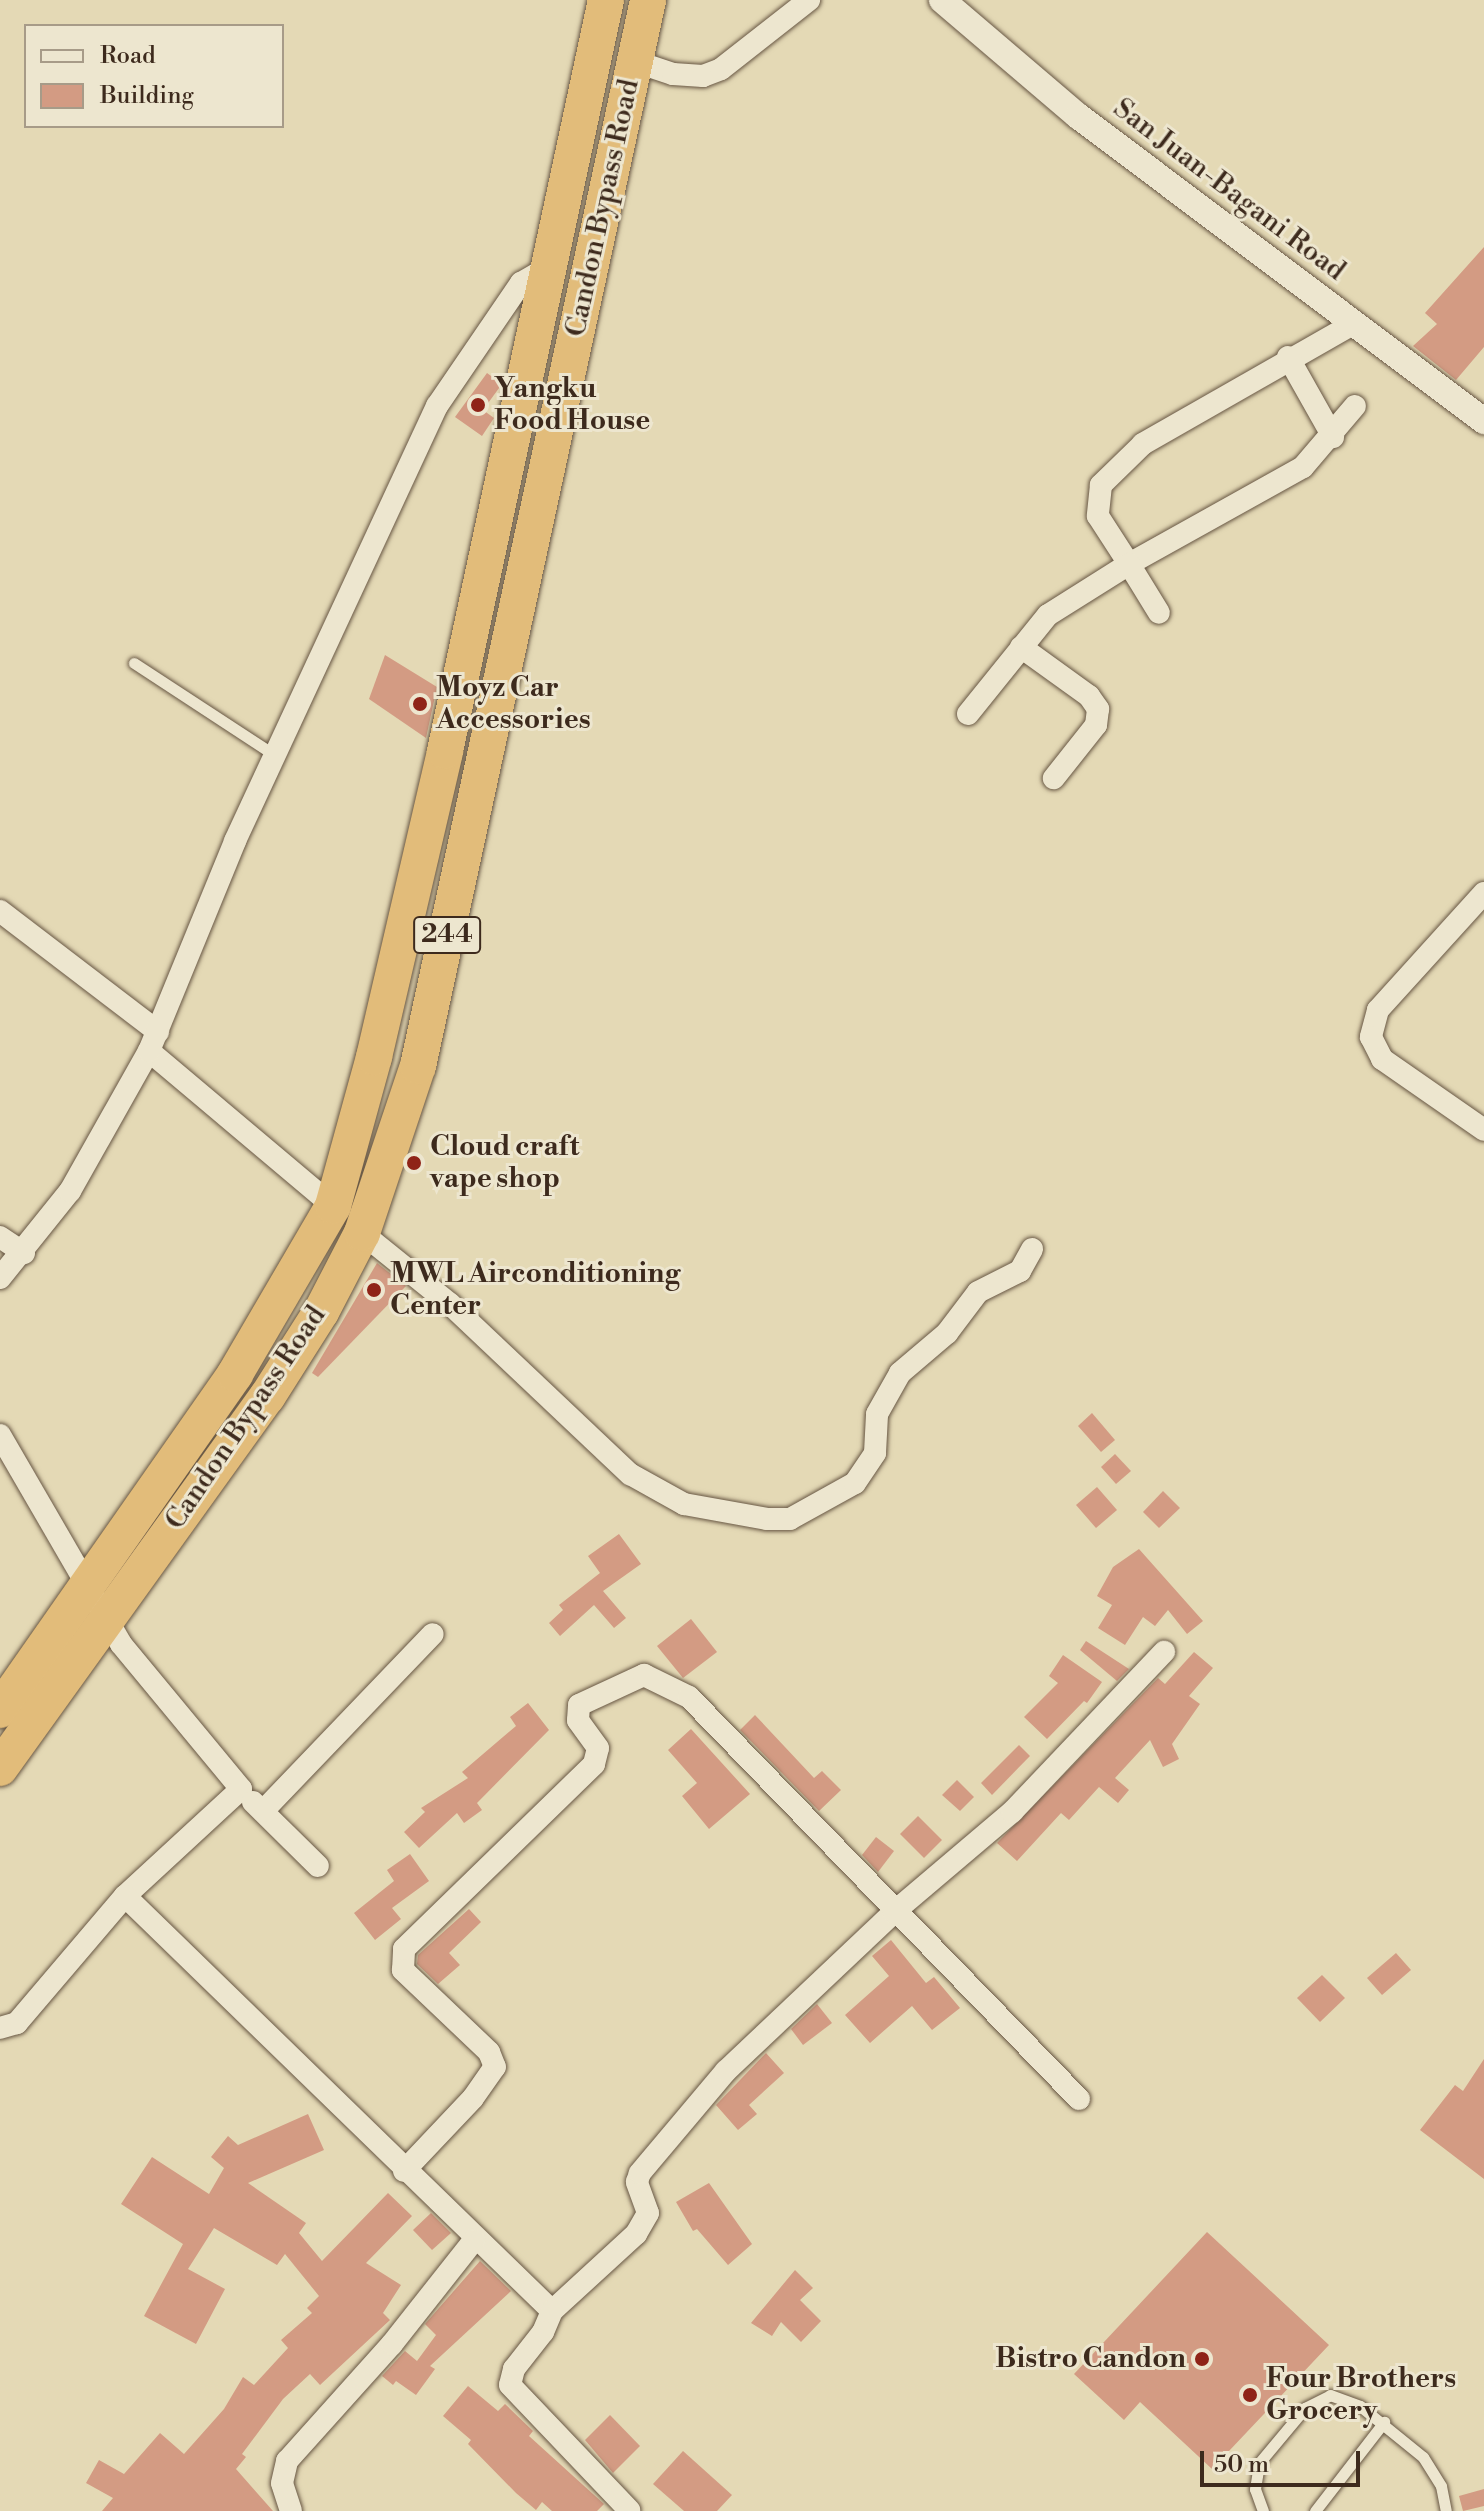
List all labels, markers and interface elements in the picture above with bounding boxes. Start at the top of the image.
legend [24,24,284,128]
text: Road [100,41,156,71]
street label: Candon Bypass Road [559,76,647,340]
text: Building [100,81,194,111]
street label: San Juan-Bagani Road [1106,92,1352,288]
place label: Yangku Food House [494,372,650,438]
marker: Yangku Food House [469,396,487,414]
place label: Moyz Car Accessories [436,671,591,737]
marker: Moyz Car Accessories [411,695,429,713]
road number: 244 [413,913,481,957]
place label: Cloud craft vape shop [430,1130,579,1196]
marker: Cloud craft vape shop [405,1154,423,1172]
place label: MWL Airconditioning Center [390,1257,680,1323]
marker: MWL Airconditioning Center [365,1281,383,1299]
street label: Candon Bypass Road [159,1300,333,1536]
place label: Bistro Candon [995,2342,1186,2376]
marker: Bistro Candon [1193,2350,1211,2368]
place label: Four Brothers Grocery [1266,2362,1456,2428]
marker: Four Brothers Grocery [1241,2386,1259,2404]
scale bar [1204,2435,1364,2485]
text: 50 m [1214,2450,1269,2480]

